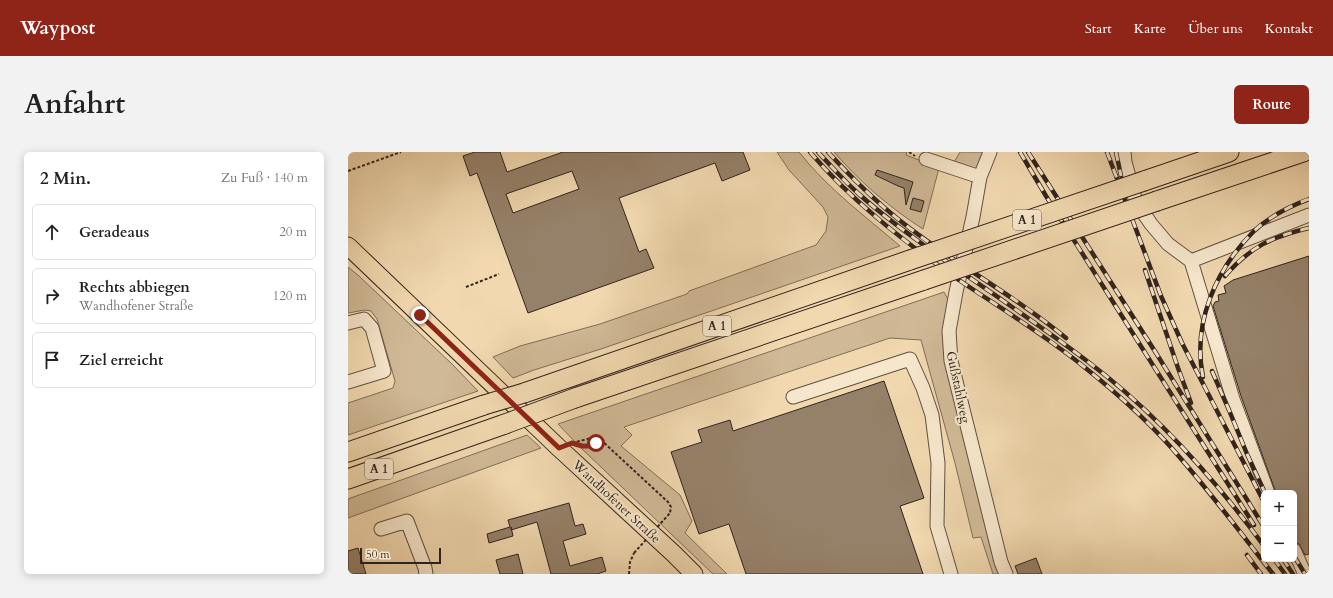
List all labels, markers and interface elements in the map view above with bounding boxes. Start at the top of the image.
text: Waypost [20,15,95,41]
text: Start [1085,19,1112,38]
text: Karte [1134,19,1166,38]
text: Über uns [1188,19,1243,38]
text: Kontakt [1265,19,1313,38]
text: Anfahrt [24,85,125,123]
button: Route [1234,85,1309,124]
text: 2 Min. [40,167,91,190]
text: Zu Fuß · 140 m [221,169,308,187]
road number: A 1 [1013,210,1041,230]
icon: ahead [41,221,63,243]
text: Geradeaus [79,222,149,242]
text: 20 m [279,223,307,241]
text: Rechts abbiegen [79,277,190,297]
icon: right [41,285,63,307]
text: 120 m [273,287,307,305]
text: Wandhofener Straße [79,297,193,315]
route end [411,306,429,324]
road number: A 1 [703,316,731,336]
icon: arrive [41,349,63,371]
street label: Gußstahlweg [942,349,975,426]
text: Ziel erreicht [79,350,163,370]
route start [587,434,605,452]
street label: Wandhofener Straße [568,455,664,547]
road number: A 1 [365,459,393,479]
map controls [1261,490,1297,562]
button: + [1261,490,1297,526]
button: − [1261,526,1297,562]
scale bar [360,546,441,565]
text: 50 m [366,547,390,562]

